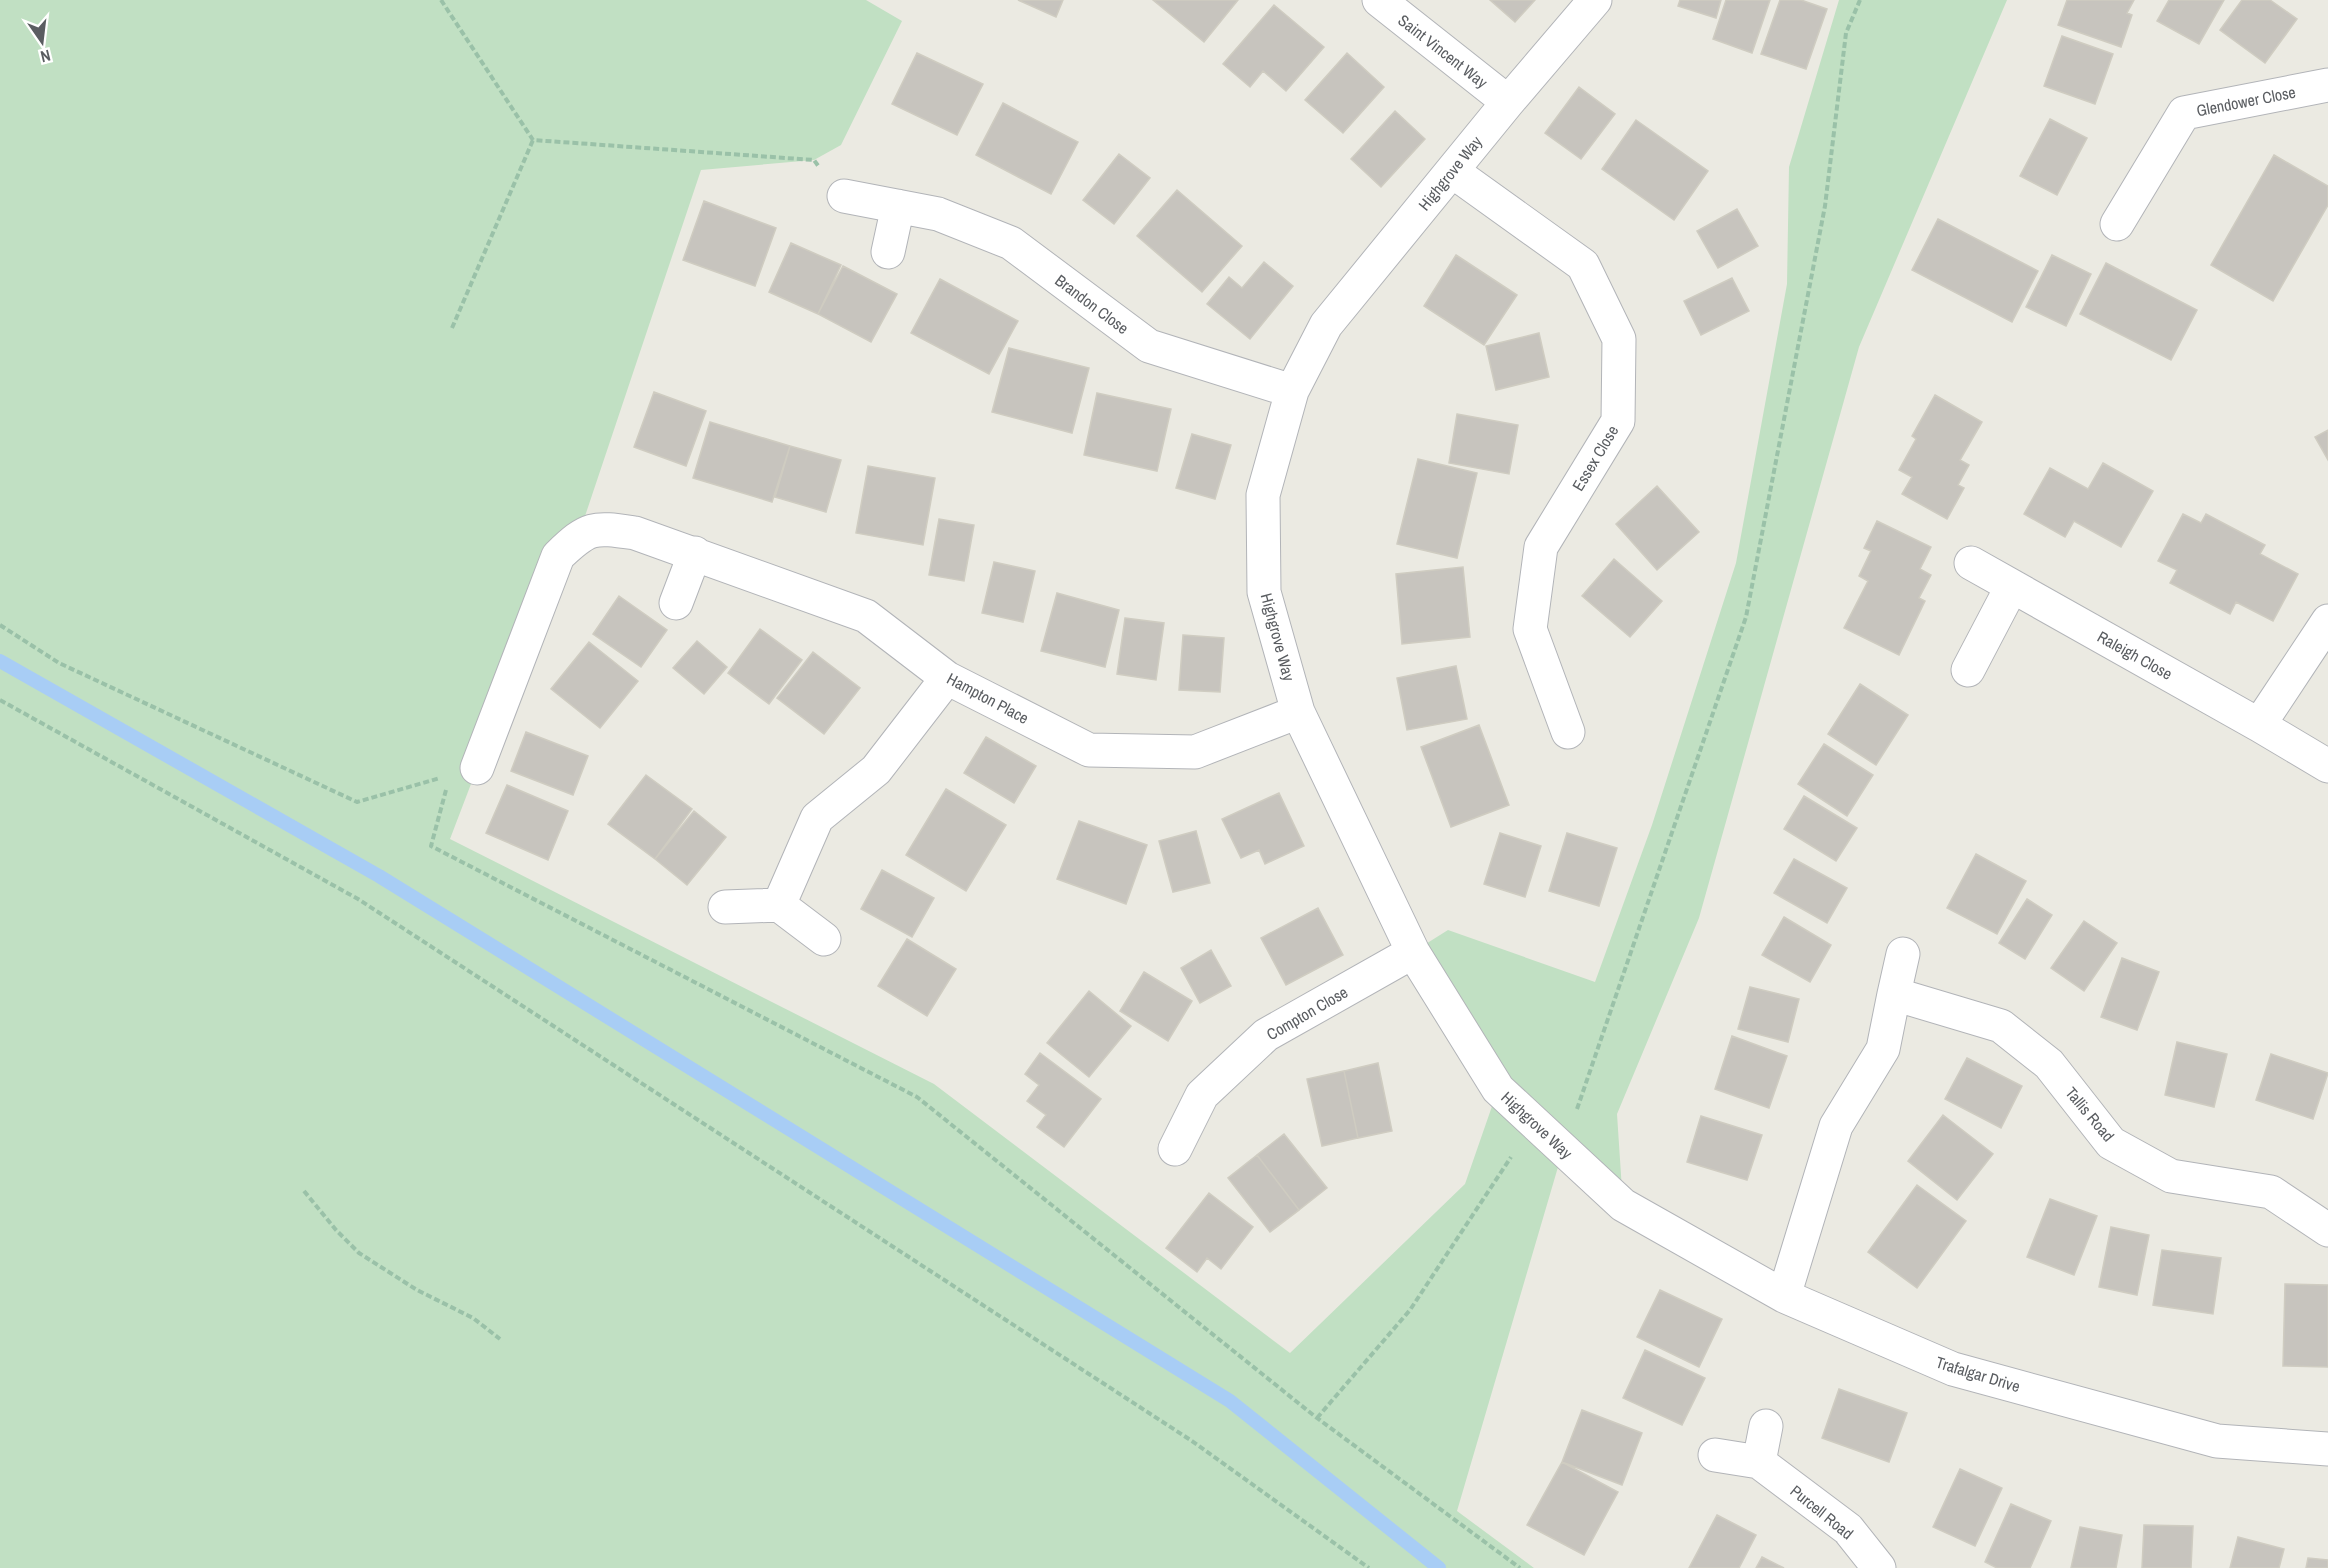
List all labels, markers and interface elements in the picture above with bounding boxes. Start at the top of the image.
street label: Saint Vincent Way [1394,9,1493,93]
north arrow [12,12,72,72]
text: N [38,45,53,68]
street label: Glendower Close [2195,81,2297,121]
street label: Highgrove Way [1413,131,1487,215]
street label: Brandon Close [1051,269,1133,339]
street label: Essex Close [1567,421,1623,495]
street label: Highgrove Way [1256,591,1300,684]
street label: Raleigh Close [2094,625,2176,685]
street label: Hampton Place [943,667,1033,729]
street label: Compton Close [1262,981,1352,1045]
street label: Tallis Road [2061,1082,2119,1146]
street label: Highgrove Way [1497,1086,1578,1164]
street label: Trafalgar Drive [1933,1351,2023,1397]
street label: Purcell Road [1786,1480,1858,1544]

